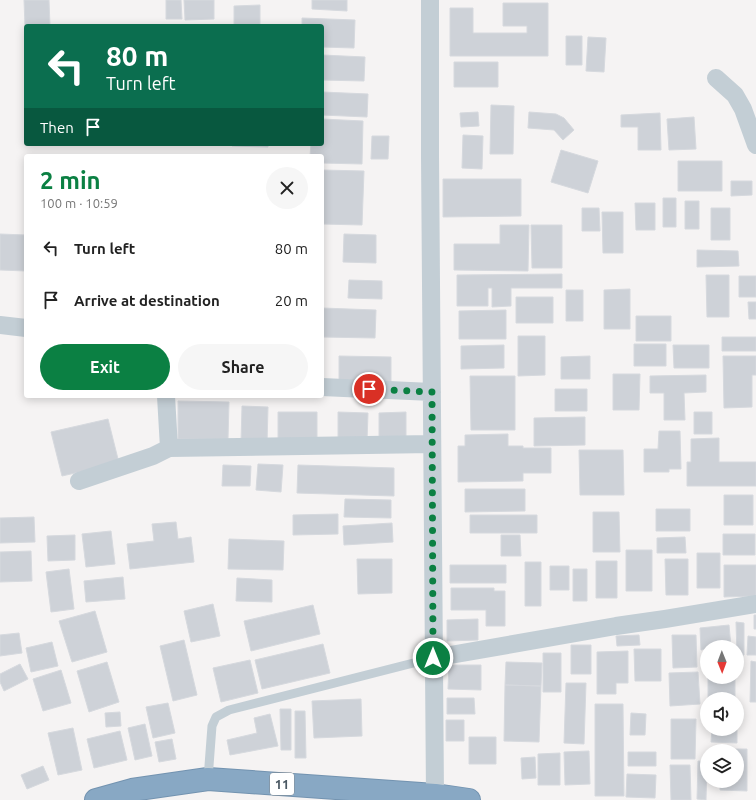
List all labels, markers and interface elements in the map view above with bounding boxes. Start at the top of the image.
icon: left [40,40,92,92]
text: 80 m [106,40,168,71]
text: Turn left [106,73,176,93]
icon: arrive [82,116,104,138]
text: Then [40,119,74,136]
text: 2 min [40,167,101,194]
button: close [266,167,308,209]
text: 100 m · 10:59 [40,196,118,210]
icon: left [40,237,62,259]
text: Turn left [74,240,135,257]
text: 80 m [275,240,308,257]
icon: arrive [40,289,62,311]
text: Arrive at destination [74,292,220,309]
text: 20 m [275,292,308,309]
button: Exit [40,344,170,390]
button: Share [178,344,308,390]
pin [352,372,386,406]
icon: arrive [358,378,380,400]
position arrow [412,637,454,679]
north arrow [700,640,744,684]
map controls [700,640,744,788]
button: sound [700,692,744,736]
button: layers [700,744,744,788]
road number: 11 [270,773,294,795]

